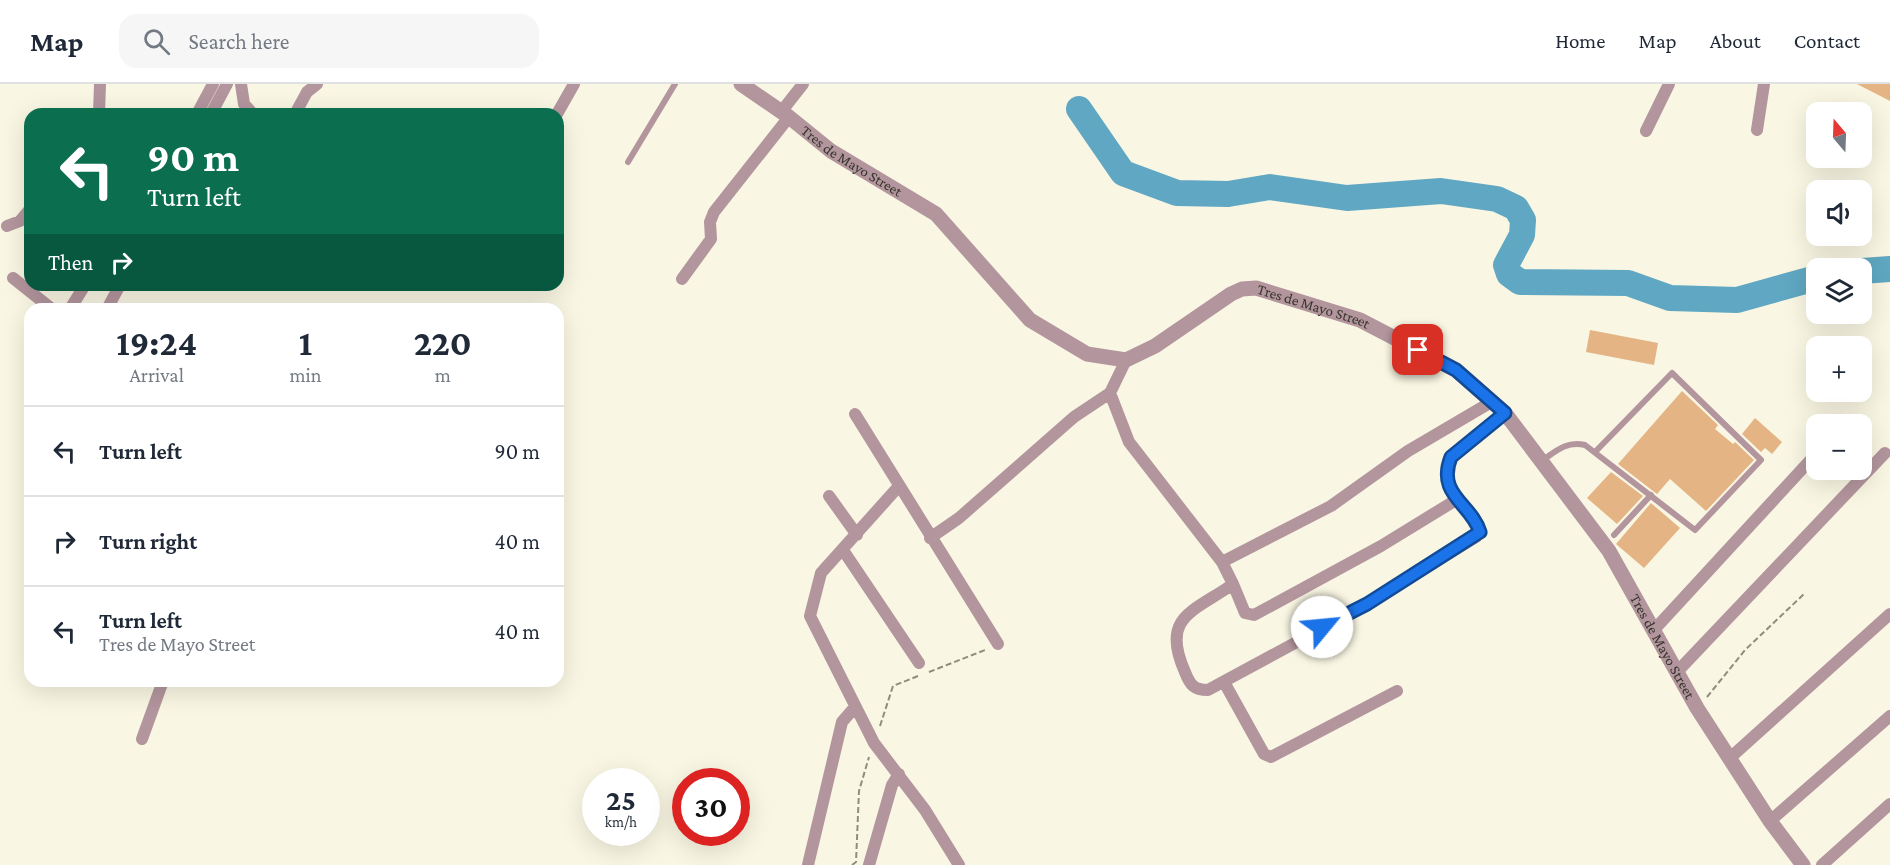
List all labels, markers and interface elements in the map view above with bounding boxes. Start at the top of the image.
search box [119,14,539,68]
icon: search [140,25,173,58]
text: Map [30,26,83,57]
text: Search here [188,29,289,54]
text: Home [1555,29,1605,53]
text: Map [1638,29,1677,53]
text: About [1710,29,1761,53]
text: Contact [1794,29,1860,53]
north arrow [1806,102,1872,168]
map controls [1806,102,1872,480]
street label: Tres de Mayo Street [798,122,906,200]
icon: left [48,132,126,210]
text: 90 m [147,133,239,180]
button: sound [1806,180,1872,246]
text: Turn left [147,182,241,212]
icon: right [105,246,138,279]
text: Then [48,250,93,275]
button: layers [1806,258,1872,324]
street label: Tres de Mayo Street [1255,281,1374,332]
text: 19:24 [116,323,197,363]
text: 1 [299,323,312,363]
text: 220 [414,323,472,363]
pin [1392,324,1443,375]
icon: arrive [1401,333,1434,366]
button: + [1806,336,1872,402]
text: Arrival [129,364,184,386]
text: min [289,364,321,386]
text: m [435,364,451,386]
button: − [1806,414,1872,480]
icon: left [48,435,81,468]
text: Turn left [99,439,182,464]
text: 90 m [495,439,540,464]
icon: right [48,525,81,558]
text: Turn right [99,529,197,554]
text: 40 m [495,529,540,554]
street label: Tres de Mayo Street [1627,591,1699,702]
position arrow [1290,595,1354,659]
text: Turn left [99,608,182,633]
icon: left [48,615,81,648]
text: 40 m [495,619,540,644]
text: Tres de Mayo Street [99,633,255,655]
speed limit sign: 30 [672,768,750,846]
text: 25 [606,783,636,816]
text: km/h [605,814,637,830]

